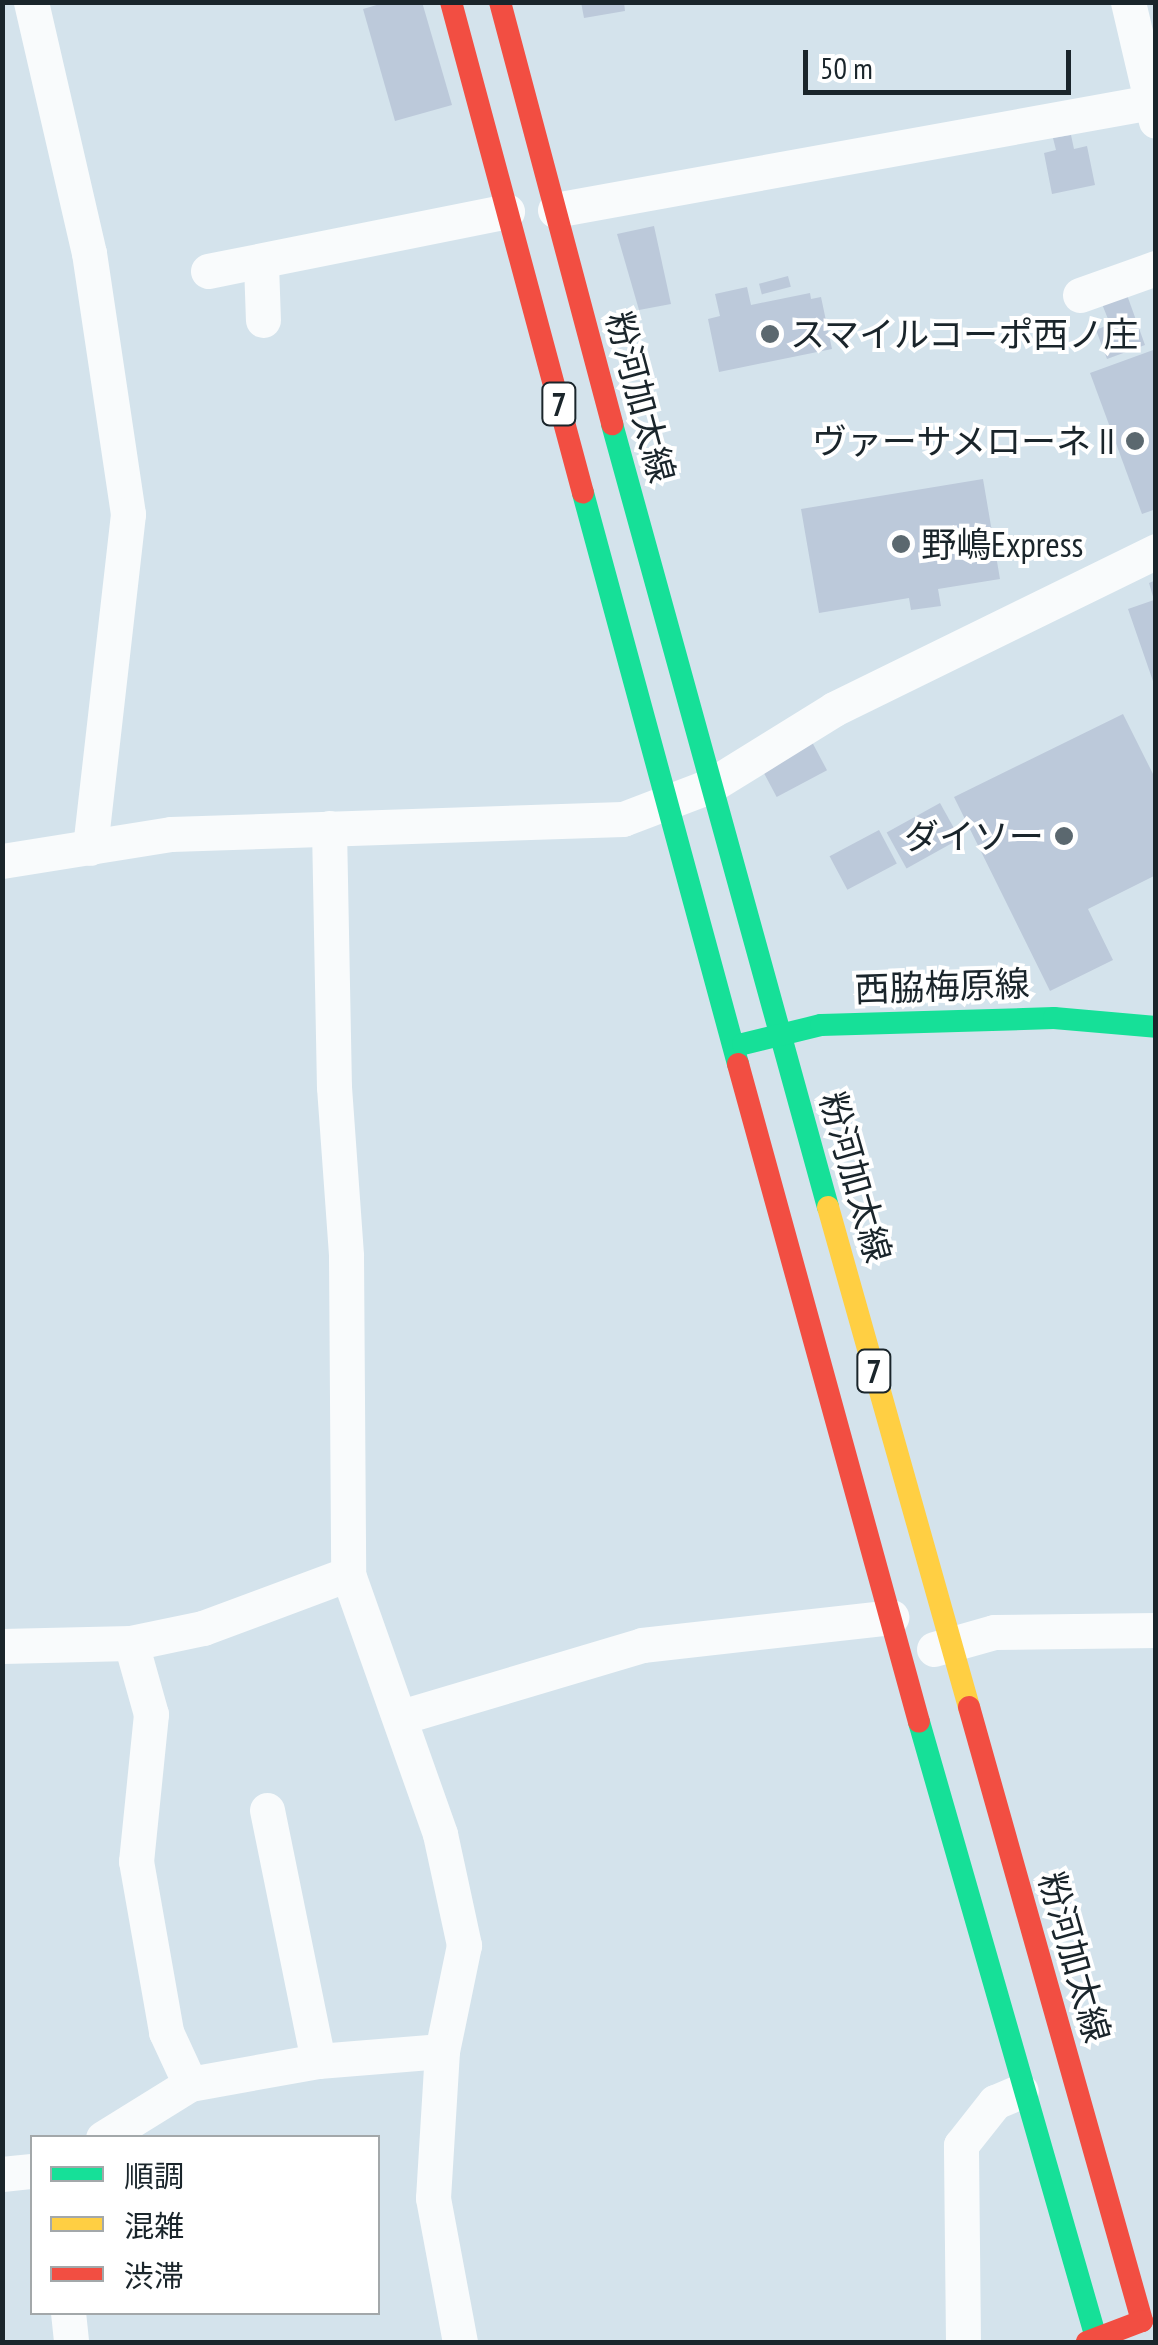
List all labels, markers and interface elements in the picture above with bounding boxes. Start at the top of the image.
scale bar [808,30,1076,92]
text: 50 m [820,48,873,87]
street label: 粉河加太線 [598,307,684,487]
place label: スマイルコーポ西ノ庄 [790,313,1140,355]
marker: スマイルコーポ西ノ庄 [759,323,781,345]
road number: 7 [539,377,579,431]
place label: ヴァーサメローネ II [811,420,1115,462]
marker: ヴァーサメローネ II [1124,430,1146,452]
place label: 野嶋Express [921,523,1083,565]
marker: 野嶋Express [890,533,912,555]
place label: ダイソー [904,815,1044,857]
marker: ダイソー [1053,825,1075,847]
street label: 西脇梅原線 [854,962,1030,1010]
street label: 粉河加太線 [812,1087,900,1267]
road number: 7 [854,1344,894,1398]
street label: 粉河加太線 [1031,1867,1119,2047]
legend [30,2135,380,2315]
text: 順調 [124,2156,184,2195]
text: 混雑 [124,2206,184,2245]
text: 渋滞 [124,2256,184,2295]

